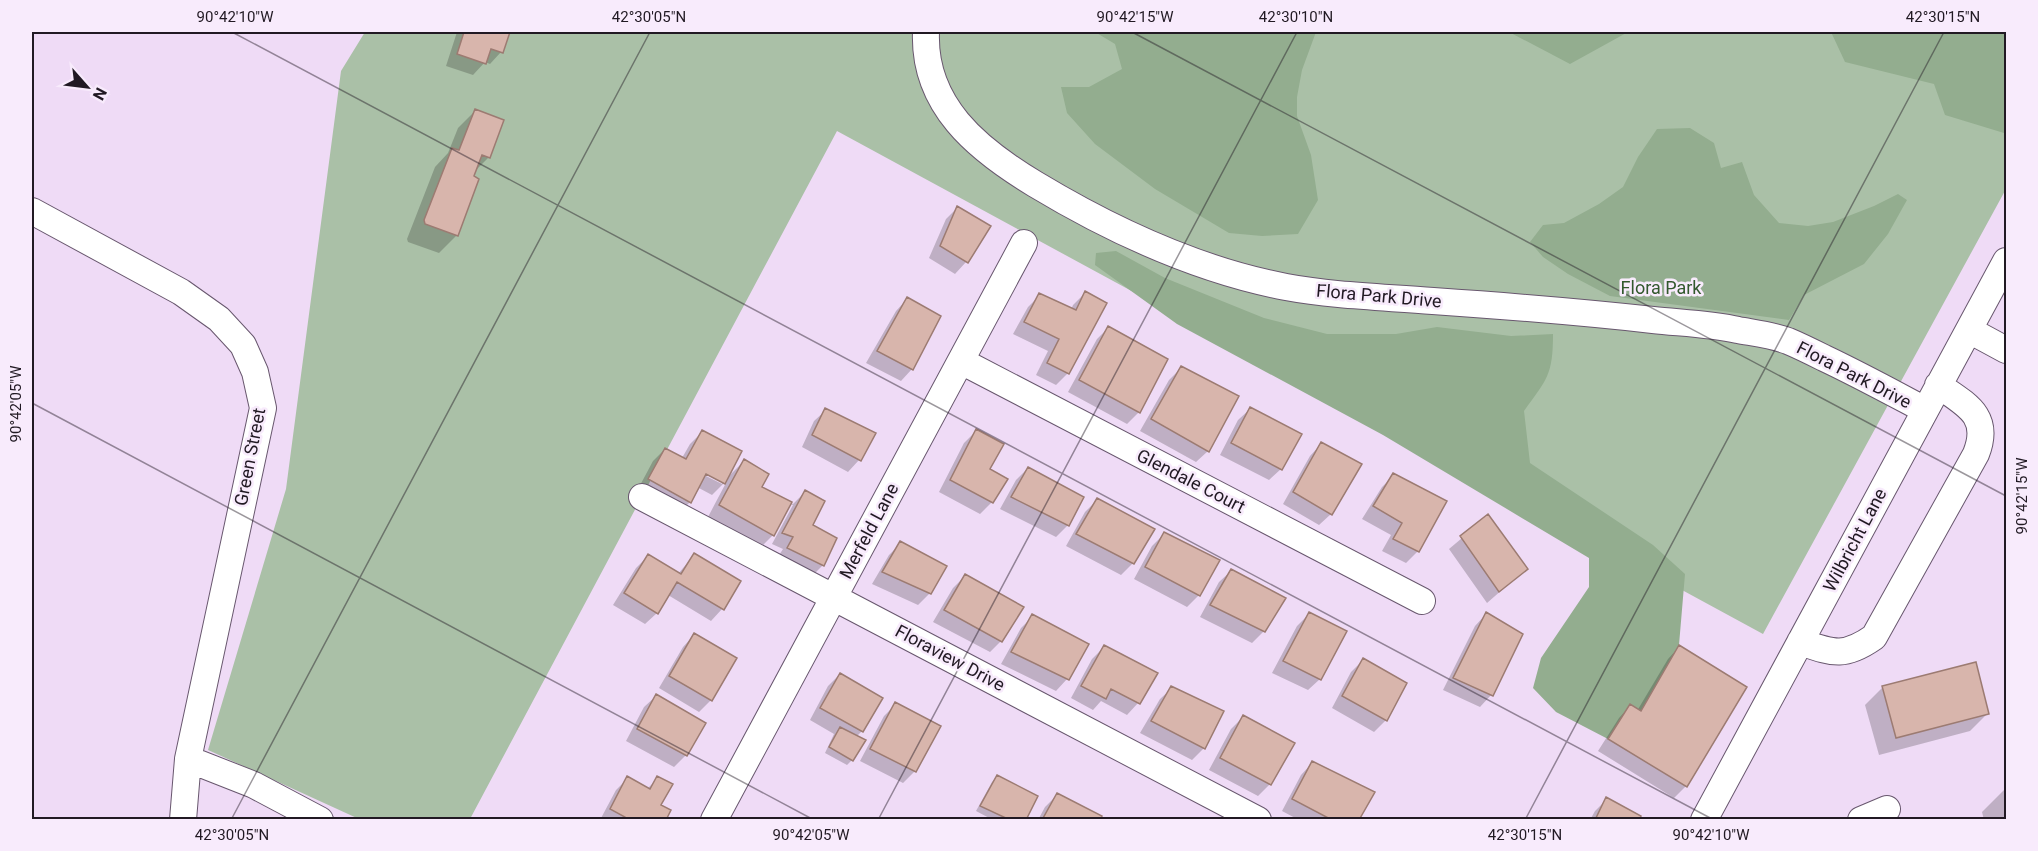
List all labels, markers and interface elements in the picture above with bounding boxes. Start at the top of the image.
text: 90°42'10"W [197,8,273,26]
text: 42°30'05"N [612,8,686,26]
text: 90°42'15"W [1097,8,1173,26]
text: 42°30'10"N [1259,8,1333,26]
text: 42°30'15"N [1906,8,1980,26]
north arrow [57,57,117,117]
text: N [89,84,111,103]
park label: Flora Park [1621,277,1702,298]
street label: Flora Park Drive [1315,280,1443,311]
street label: Flora Park Drive [1793,337,1915,412]
text: 90°42'05"W [7,366,25,442]
street label: Green Street [230,406,269,508]
street label: Glendale Court [1134,444,1249,517]
text: 90°42'15"W [2013,458,2031,534]
street label: Merfeld Lane [835,479,902,582]
street label: Wilbricht Lane [1819,485,1891,595]
street label: Floraview Drive [892,620,1009,695]
text: 42°30'05"N [195,826,269,844]
text: 90°42'05"W [773,826,849,844]
text: 42°30'15"N [1488,826,1562,844]
text: 90°42'10"W [1673,826,1749,844]

